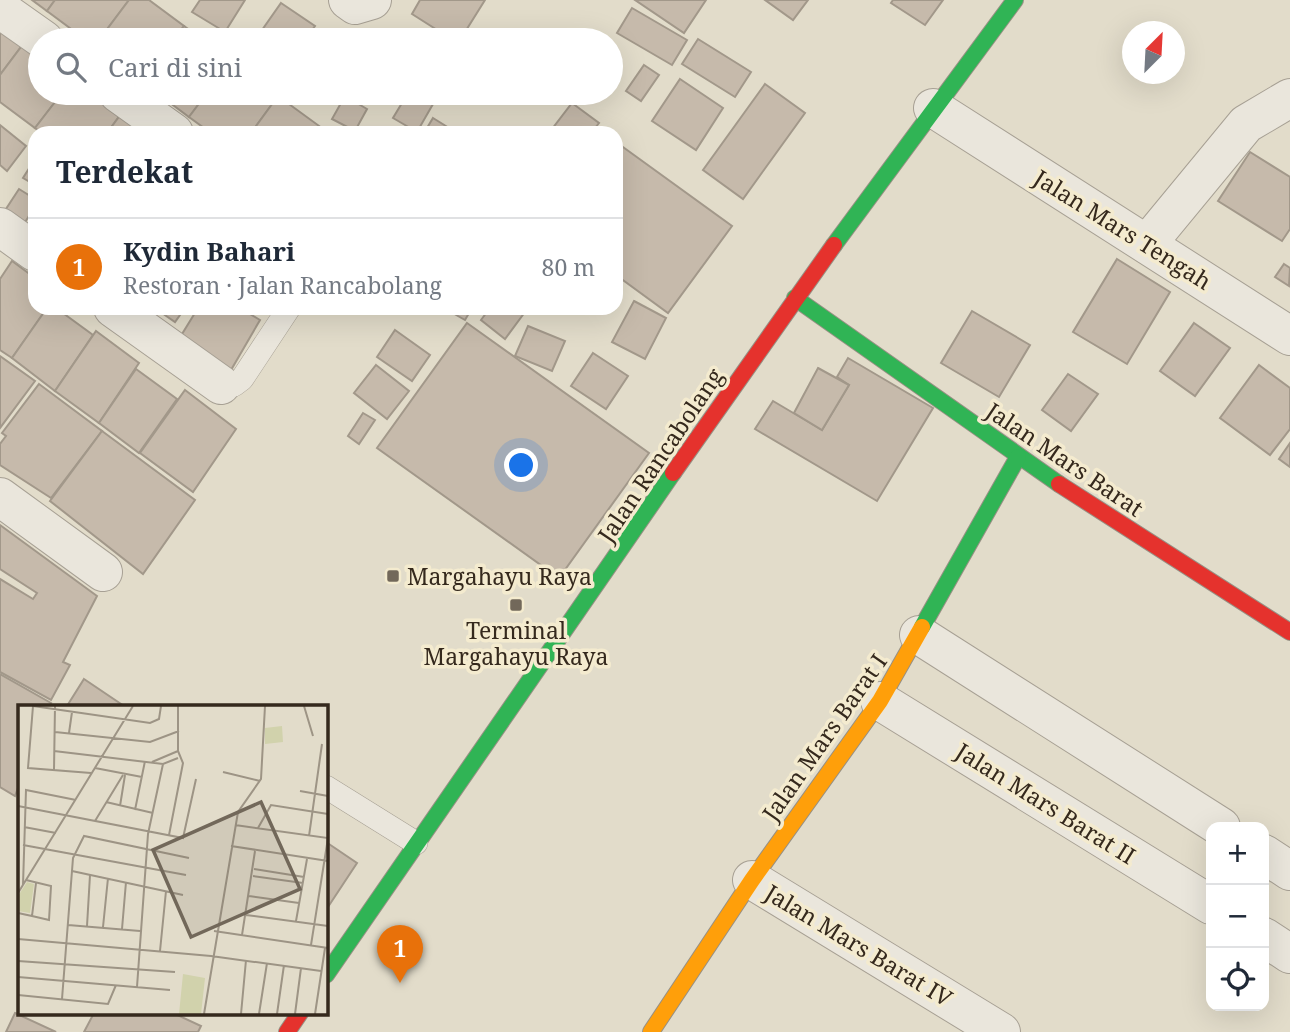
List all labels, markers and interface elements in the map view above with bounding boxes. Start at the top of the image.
north arrow [1122,21,1185,84]
search box [28,28,623,105]
icon: search [52,48,90,86]
text: Cari di sini [108,49,242,85]
text: Terdekat [56,151,193,192]
street label: Jalan Mars Tengah [1027,161,1218,297]
text: Kydin Bahari [123,233,295,269]
text: 1 [73,251,86,283]
text: 80 m [542,251,595,283]
text: Restoran · Jalan Rancabolang [123,269,442,301]
street label: Jalan Rancabolang [589,361,731,549]
street label: Jalan Mars Barat [979,394,1150,523]
your location [504,448,538,482]
place label: Margahayu Raya [407,560,592,592]
marker: Margahayu Raya [385,568,401,584]
marker: Terminal Margahayu Raya [508,597,524,613]
place label: Terminal Margahayu Raya [424,614,608,672]
street label: Jalan Mars Barat I [754,647,894,828]
inset map [18,705,327,1014]
street label: Jalan Mars Barat II [949,734,1142,871]
map controls [1206,822,1269,1011]
button: + [1206,822,1269,885]
street label: Jalan Mars Barat IV [759,876,959,1014]
button: − [1206,885,1269,948]
pin: 1 [377,925,423,983]
button: locate [1206,948,1269,1011]

